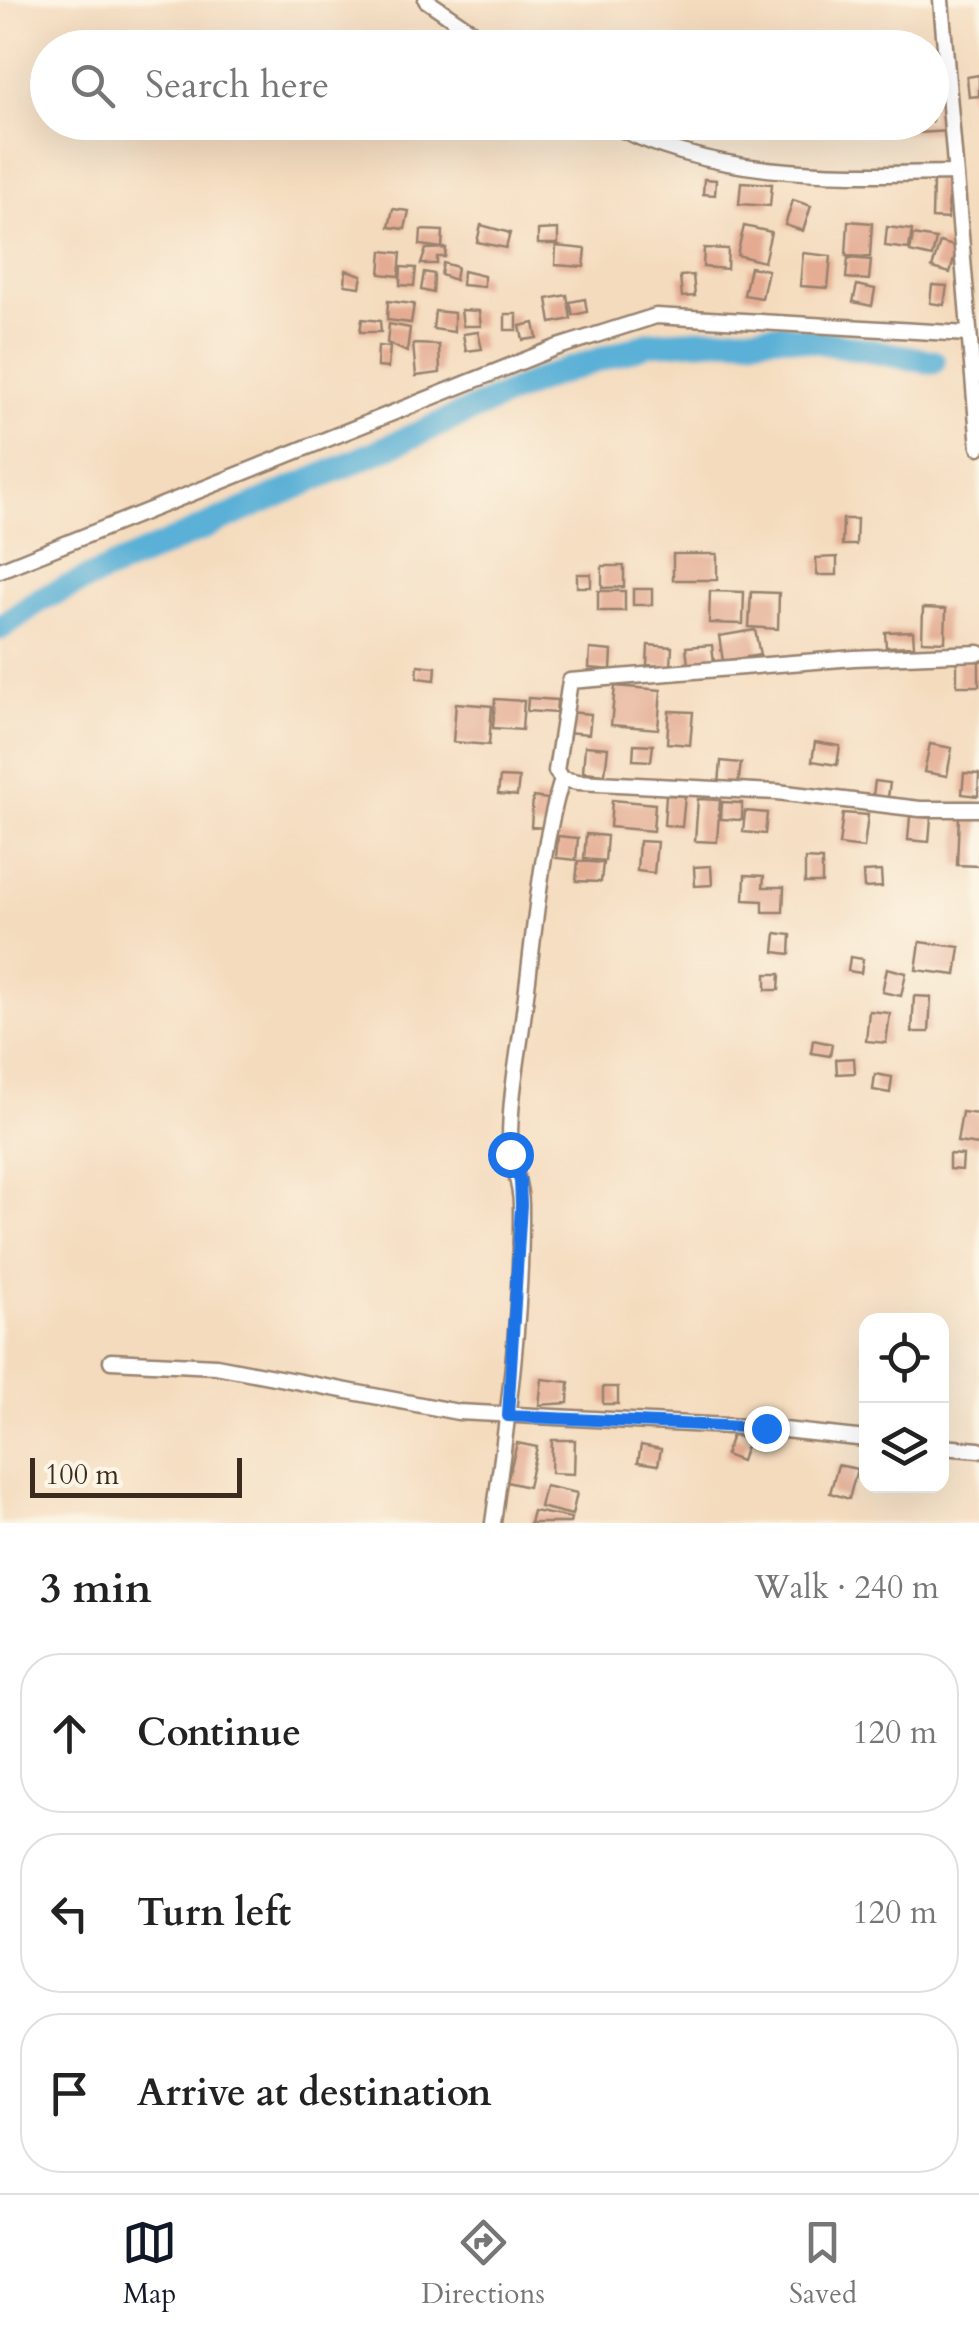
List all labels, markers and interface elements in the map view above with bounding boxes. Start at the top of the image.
search box [30,30,949,140]
icon: search [65,58,120,113]
text: Search here [145,59,329,111]
route start [488,1132,534,1178]
map controls [859,1313,949,1493]
button: locate [859,1313,949,1403]
button: layers [859,1403,949,1493]
route end [744,1406,790,1452]
scale bar [30,1453,242,1498]
text: 100 m [45,1456,119,1494]
text: 3 min [40,1560,152,1617]
text: Walk · 240 m [754,1566,939,1610]
icon: ahead [42,1706,97,1761]
text: Continue [137,1707,301,1759]
text: 120 m [852,1711,937,1755]
icon: left [42,1886,97,1941]
text: Turn left [137,1887,291,1939]
text: 120 m [852,1891,937,1935]
icon: arrive [42,2066,97,2121]
text: Arrive at destination [137,2067,492,2119]
tab: Map [122,2215,177,2313]
tab: Directions [421,2215,545,2313]
tab: Saved [789,2215,857,2313]

